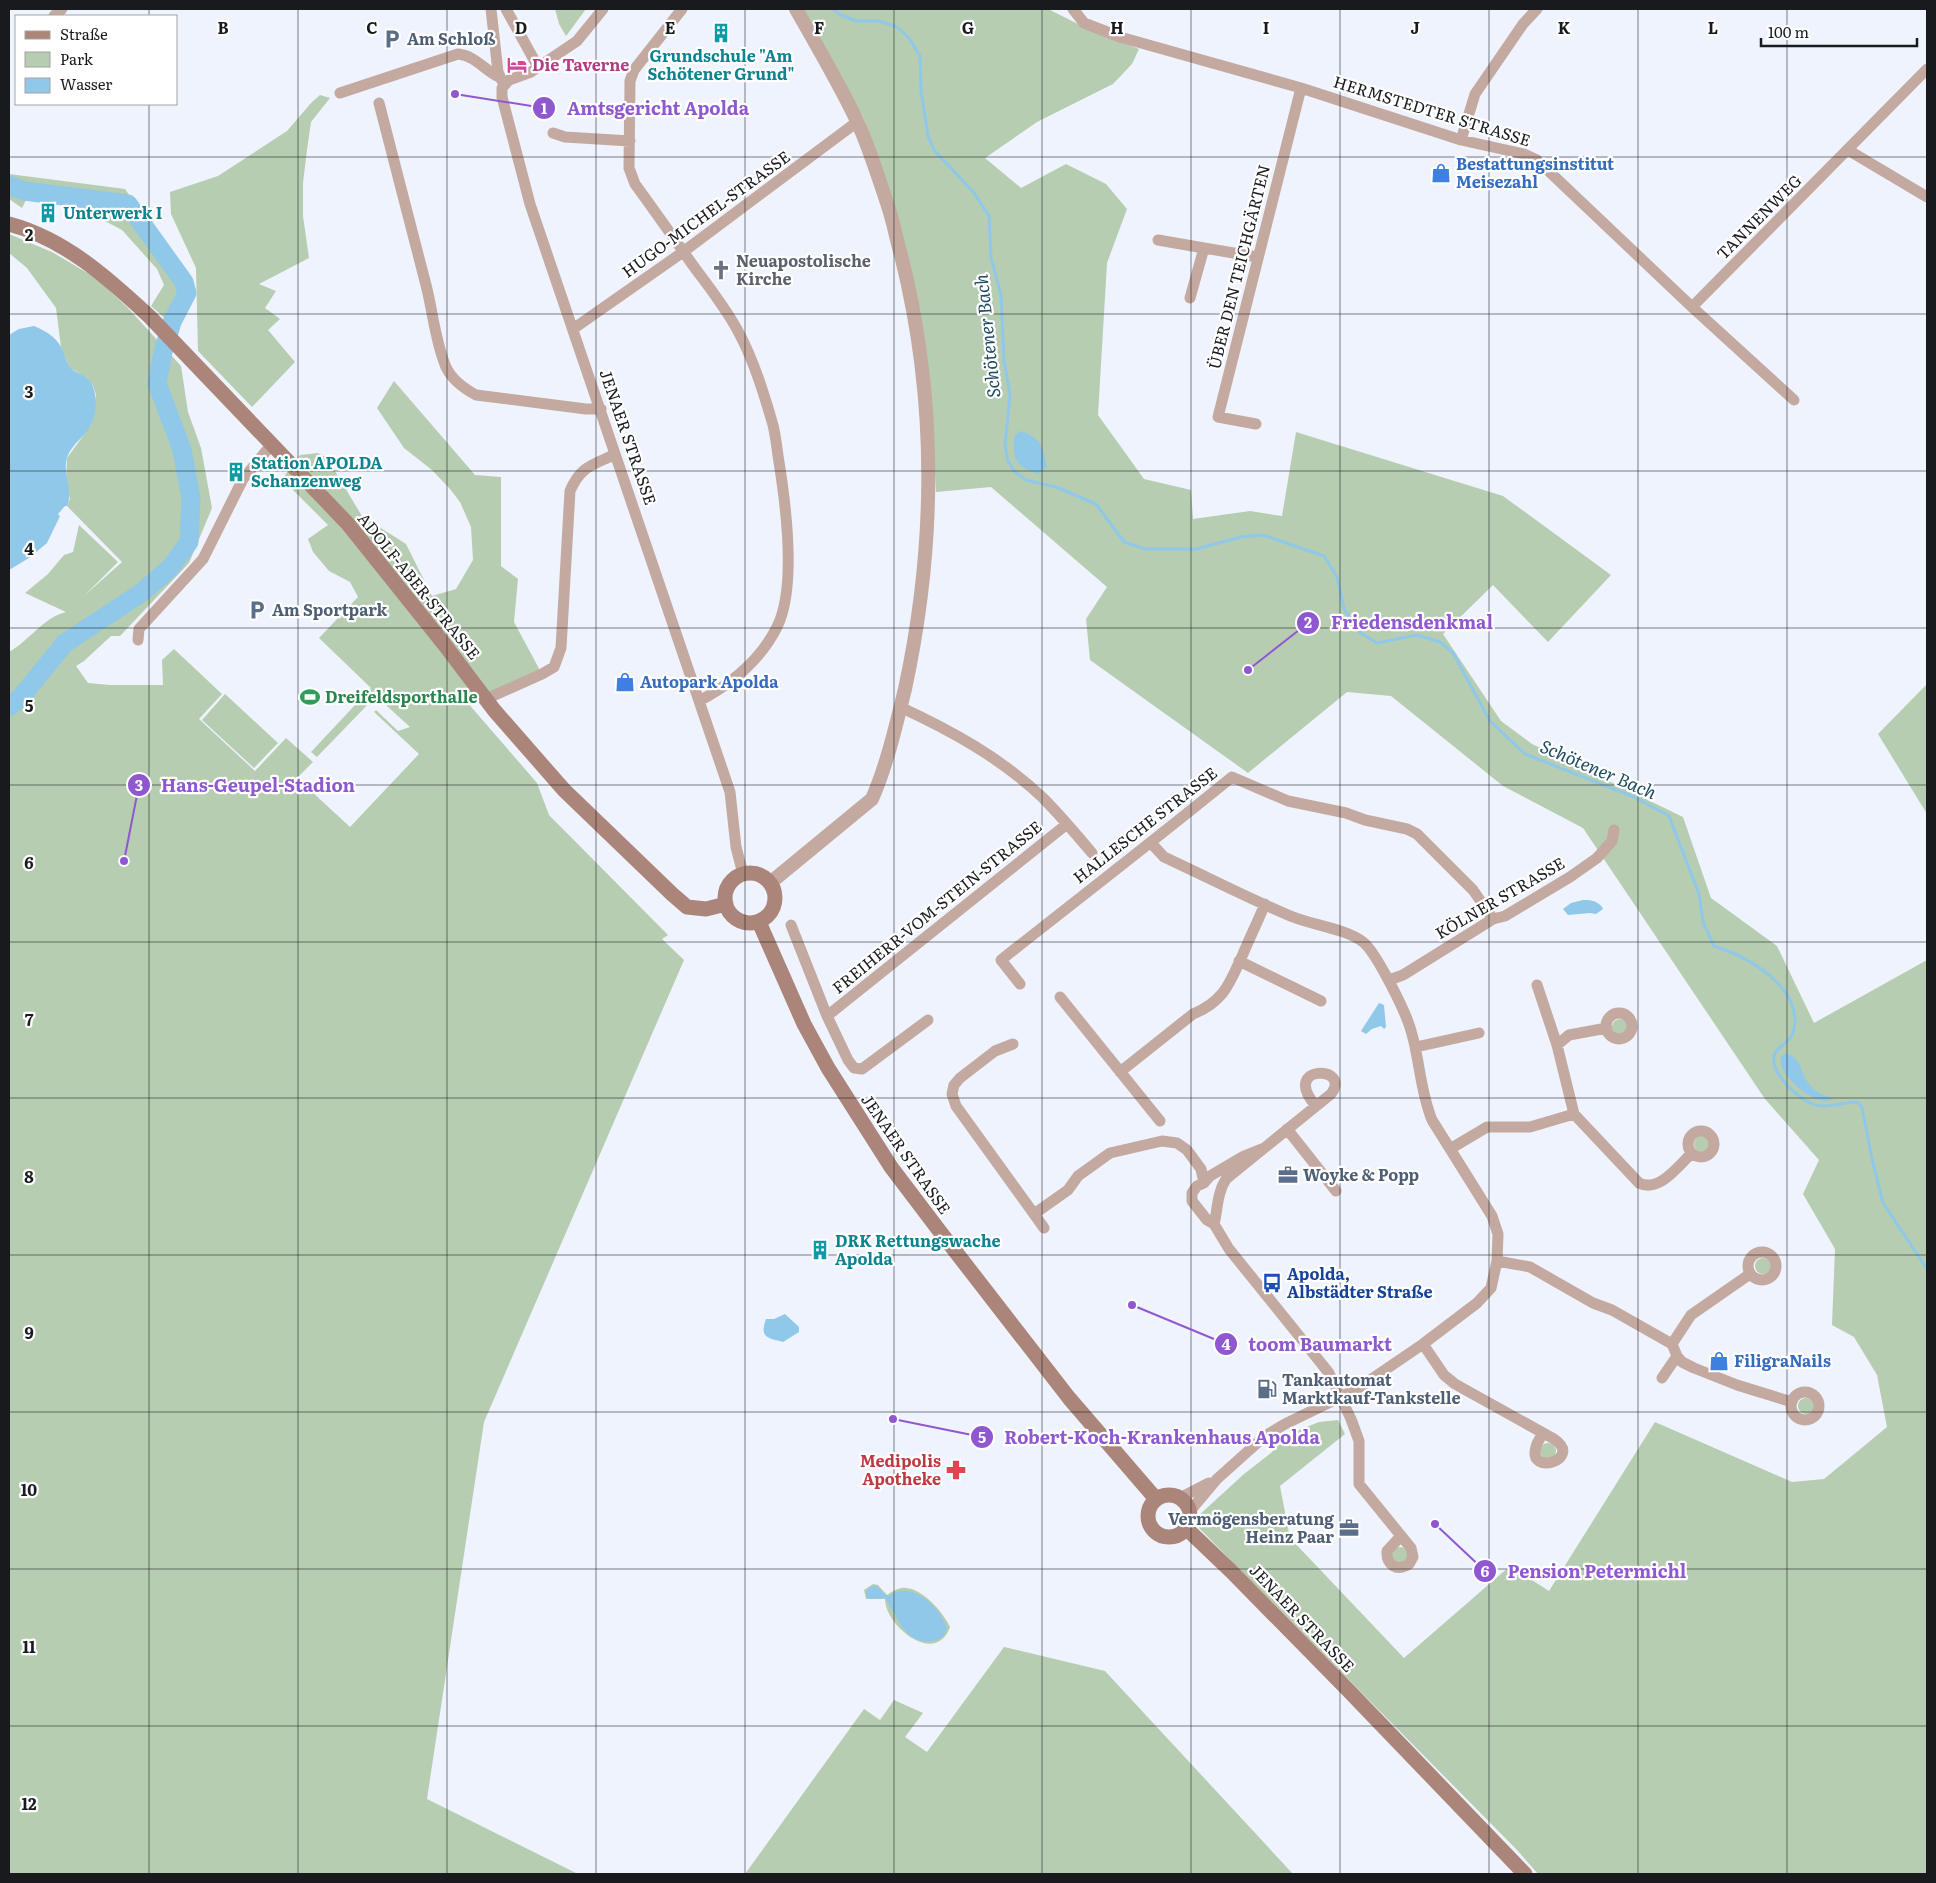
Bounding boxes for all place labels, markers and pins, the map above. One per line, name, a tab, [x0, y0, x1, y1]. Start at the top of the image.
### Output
building icon: Grundschule "Am Schötener Grund"	[710, 22, 732, 44]
place label: Am Schloß	[407, 26, 495, 50]
parking icon: Am Schloß	[381, 28, 403, 50]
place label: Grundschule "Am Schötener Grund"	[648, 43, 794, 85]
place label: Die Taverne	[532, 52, 629, 76]
hotel icon: Die Taverne	[506, 54, 528, 76]
callout: Amtsgericht Apolda	[532, 92, 759, 125]
place label: Bestattungsinstitut Meisezahl	[1456, 151, 1614, 193]
shop icon: Bestattungsinstitut Meisezahl	[1430, 162, 1452, 184]
place label: Unterwerk I	[63, 200, 162, 224]
building icon: Unterwerk I	[37, 202, 59, 224]
place label: Neuapostolische Kirche	[736, 248, 871, 290]
church icon: Neuapostolische Kirche	[710, 259, 732, 281]
place label: Station APOLDA Schanzenweg	[251, 450, 382, 492]
building icon: Station APOLDA Schanzenweg	[225, 461, 247, 483]
place label: Am Sportpark	[272, 597, 388, 621]
parking icon: Am Sportpark	[246, 599, 268, 621]
callout: Friedensdenkmal	[1296, 606, 1503, 639]
place label: Autopark Apolda	[640, 669, 779, 693]
shop icon: Autopark Apolda	[614, 671, 636, 693]
place label: Dreifeldsporthalle	[325, 684, 478, 708]
sports icon: Dreifeldsporthalle	[299, 686, 321, 708]
callout: Hans-Geupel-Stadion	[126, 769, 365, 802]
place label: Woyke & Popp	[1303, 1162, 1419, 1186]
office icon: Woyke & Popp	[1277, 1164, 1299, 1186]
place label: DRK Rettungswache Apolda	[835, 1228, 1001, 1270]
building icon: DRK Rettungswache Apolda	[809, 1239, 831, 1261]
place label: Apolda, Albstädter Straße	[1287, 1261, 1433, 1303]
bus stop icon: Apolda, Albstädter Straße	[1261, 1272, 1283, 1294]
callout: toom Baumarkt	[1213, 1328, 1402, 1361]
place label: FiligraNails	[1734, 1348, 1831, 1372]
shop icon: FiligraNails	[1708, 1350, 1730, 1372]
place label: Tankautomat Marktkauf-Tankstelle	[1282, 1367, 1461, 1409]
fuel station icon: Tankautomat Marktkauf-Tankstelle	[1256, 1378, 1278, 1400]
callout: Robert-Koch-Krankenhaus Apolda	[969, 1421, 1330, 1454]
place label: Medipolis Apotheke	[860, 1448, 941, 1490]
pharmacy icon: Medipolis Apotheke	[945, 1459, 967, 1481]
place label: Vermögensberatung Heinz Paar	[1168, 1506, 1334, 1548]
office icon: Vermögensberatung Heinz Paar	[1338, 1517, 1360, 1539]
callout: Pension Petermichl	[1473, 1555, 1697, 1588]

